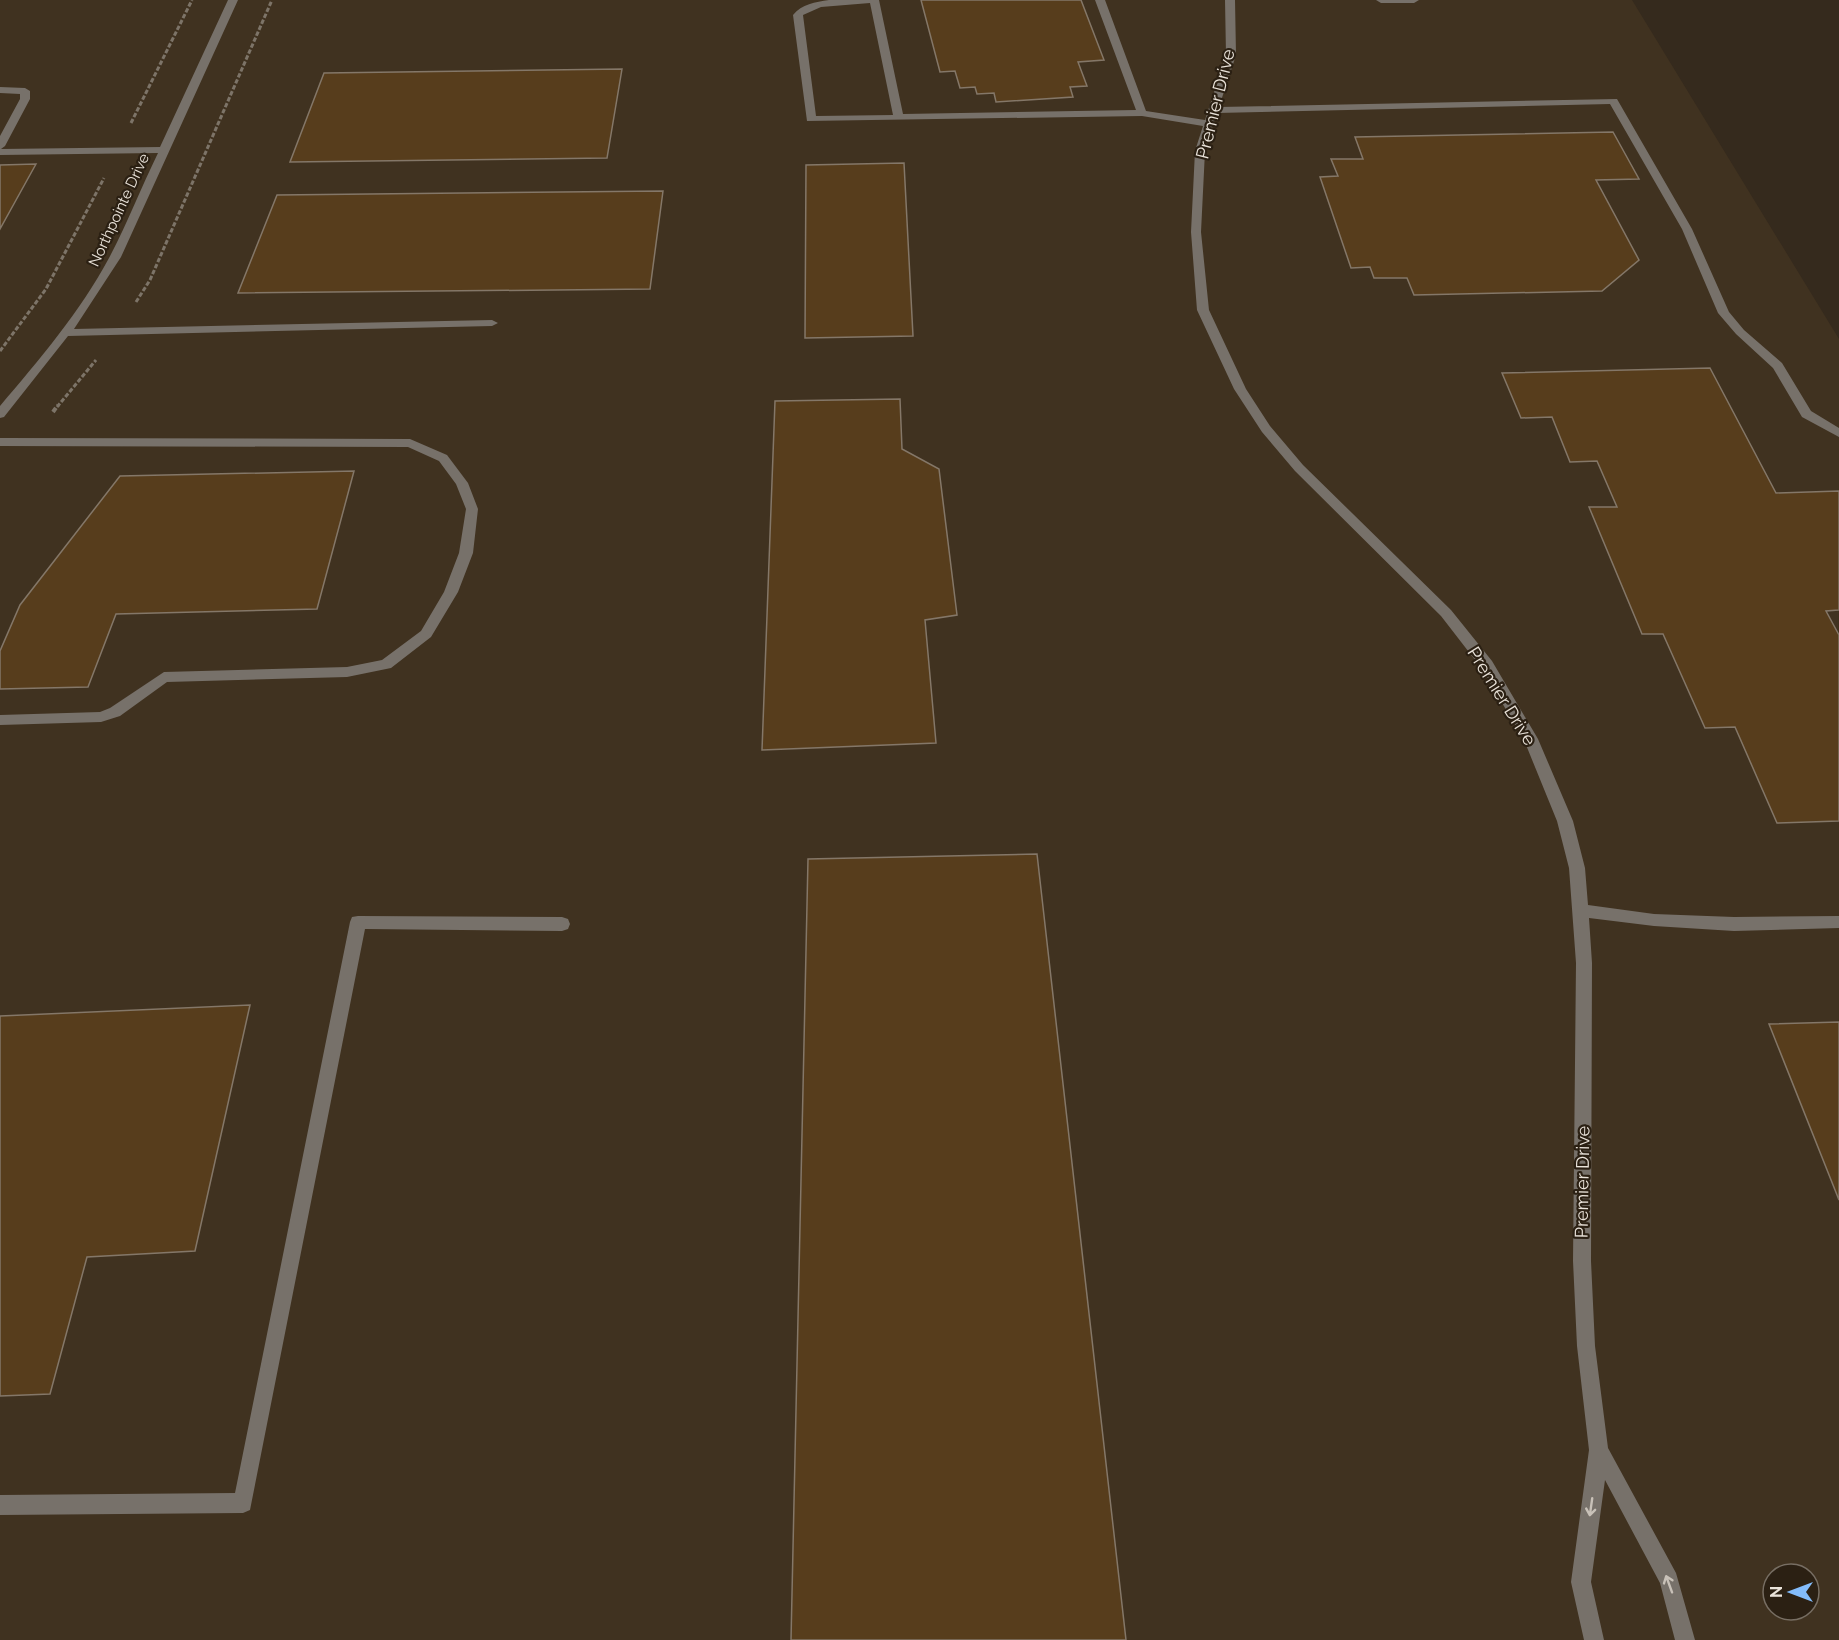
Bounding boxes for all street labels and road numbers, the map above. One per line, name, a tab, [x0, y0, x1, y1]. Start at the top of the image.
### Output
street label: Premier Drive	[1191, 47, 1239, 161]
street label: Northpointe Drive	[85, 150, 153, 269]
street label: Premier Drive	[1463, 643, 1541, 750]
street label: Premier Drive	[1571, 1125, 1593, 1238]

